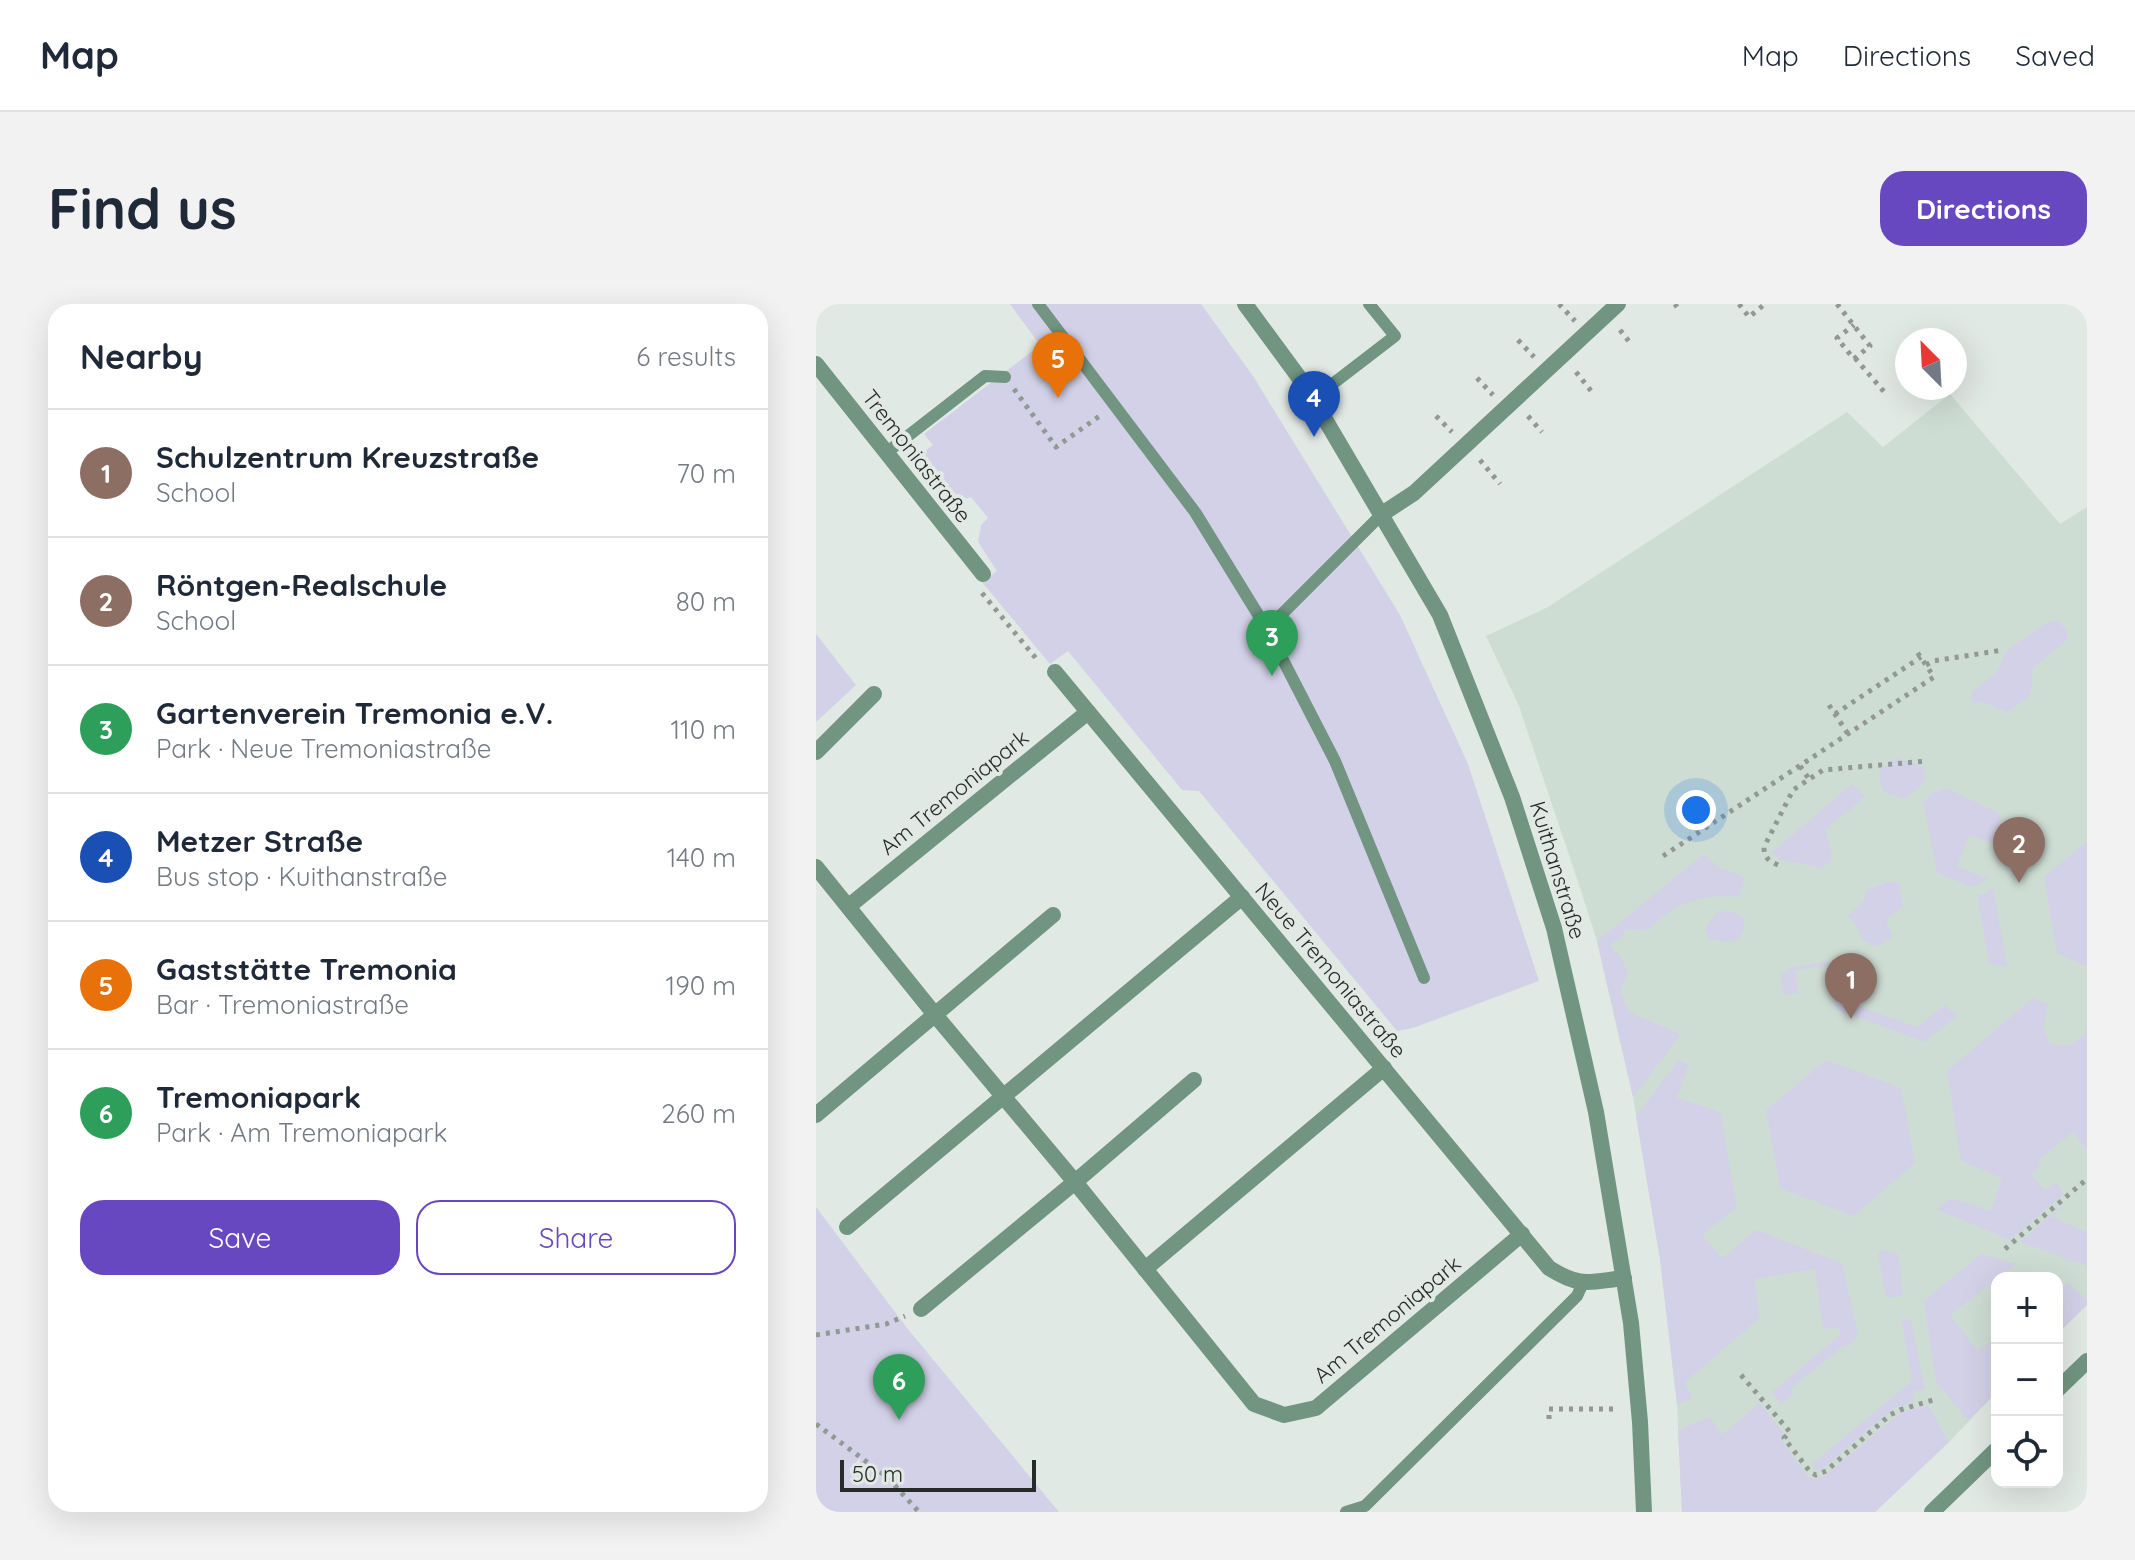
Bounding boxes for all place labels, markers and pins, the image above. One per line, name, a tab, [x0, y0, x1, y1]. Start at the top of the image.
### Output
pin: 5	[1032, 332, 1084, 398]
pin: 4	[1288, 371, 1340, 437]
pin: 3	[1246, 610, 1298, 676]
pin: 2	[1993, 817, 2045, 883]
pin: 1	[1825, 953, 1877, 1019]
pin: 6	[873, 1354, 925, 1420]

